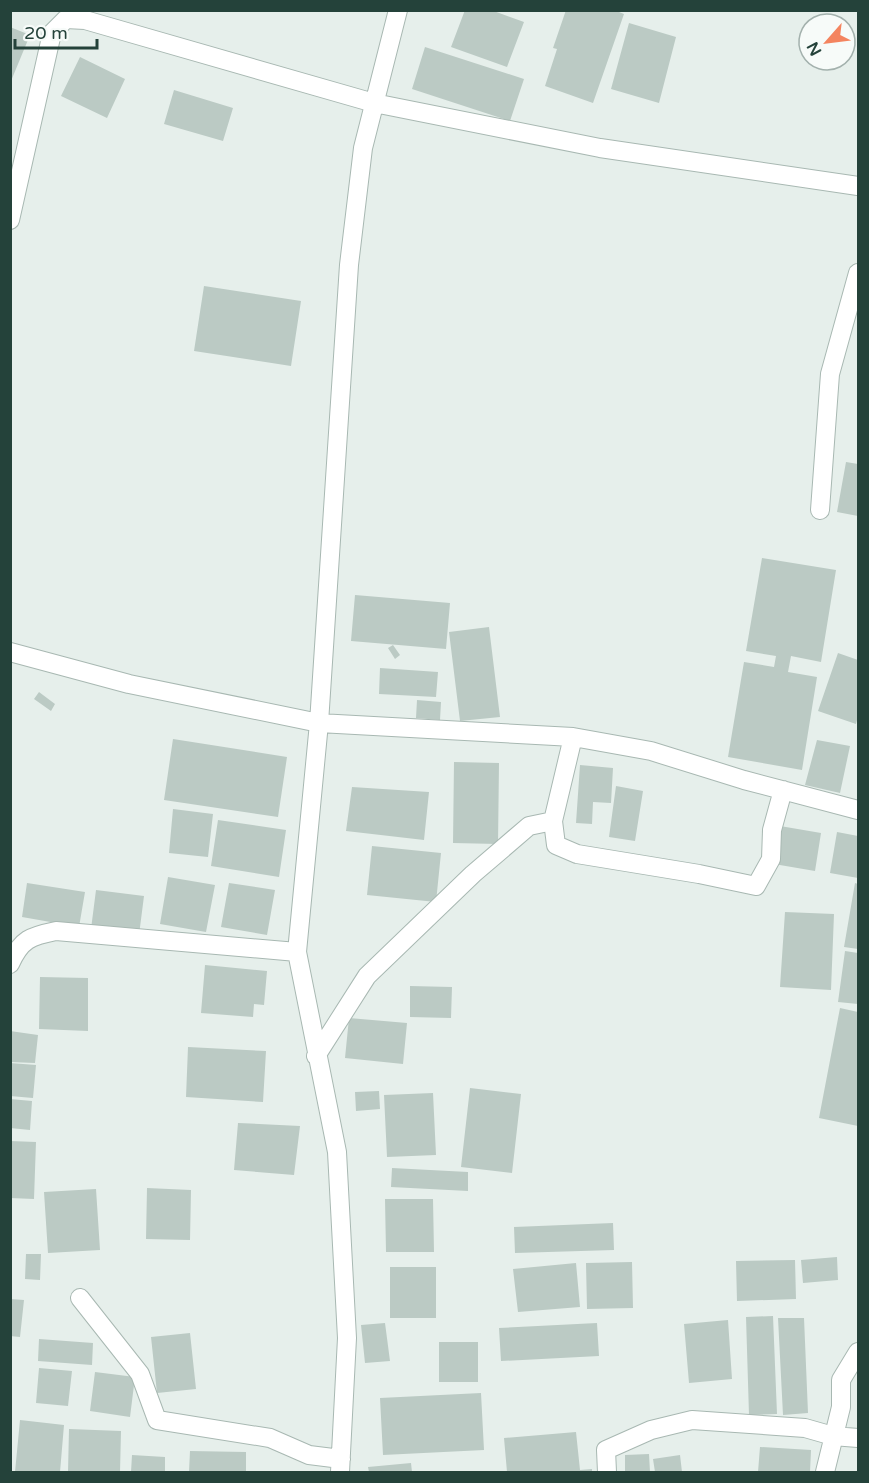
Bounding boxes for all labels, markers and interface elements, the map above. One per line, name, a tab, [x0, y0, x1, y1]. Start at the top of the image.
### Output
scale bar	[15, 12, 98, 50]
north arrow	[797, 12, 857, 72]
text: 20 m	[24, 22, 68, 44]
text: N	[803, 38, 826, 59]

